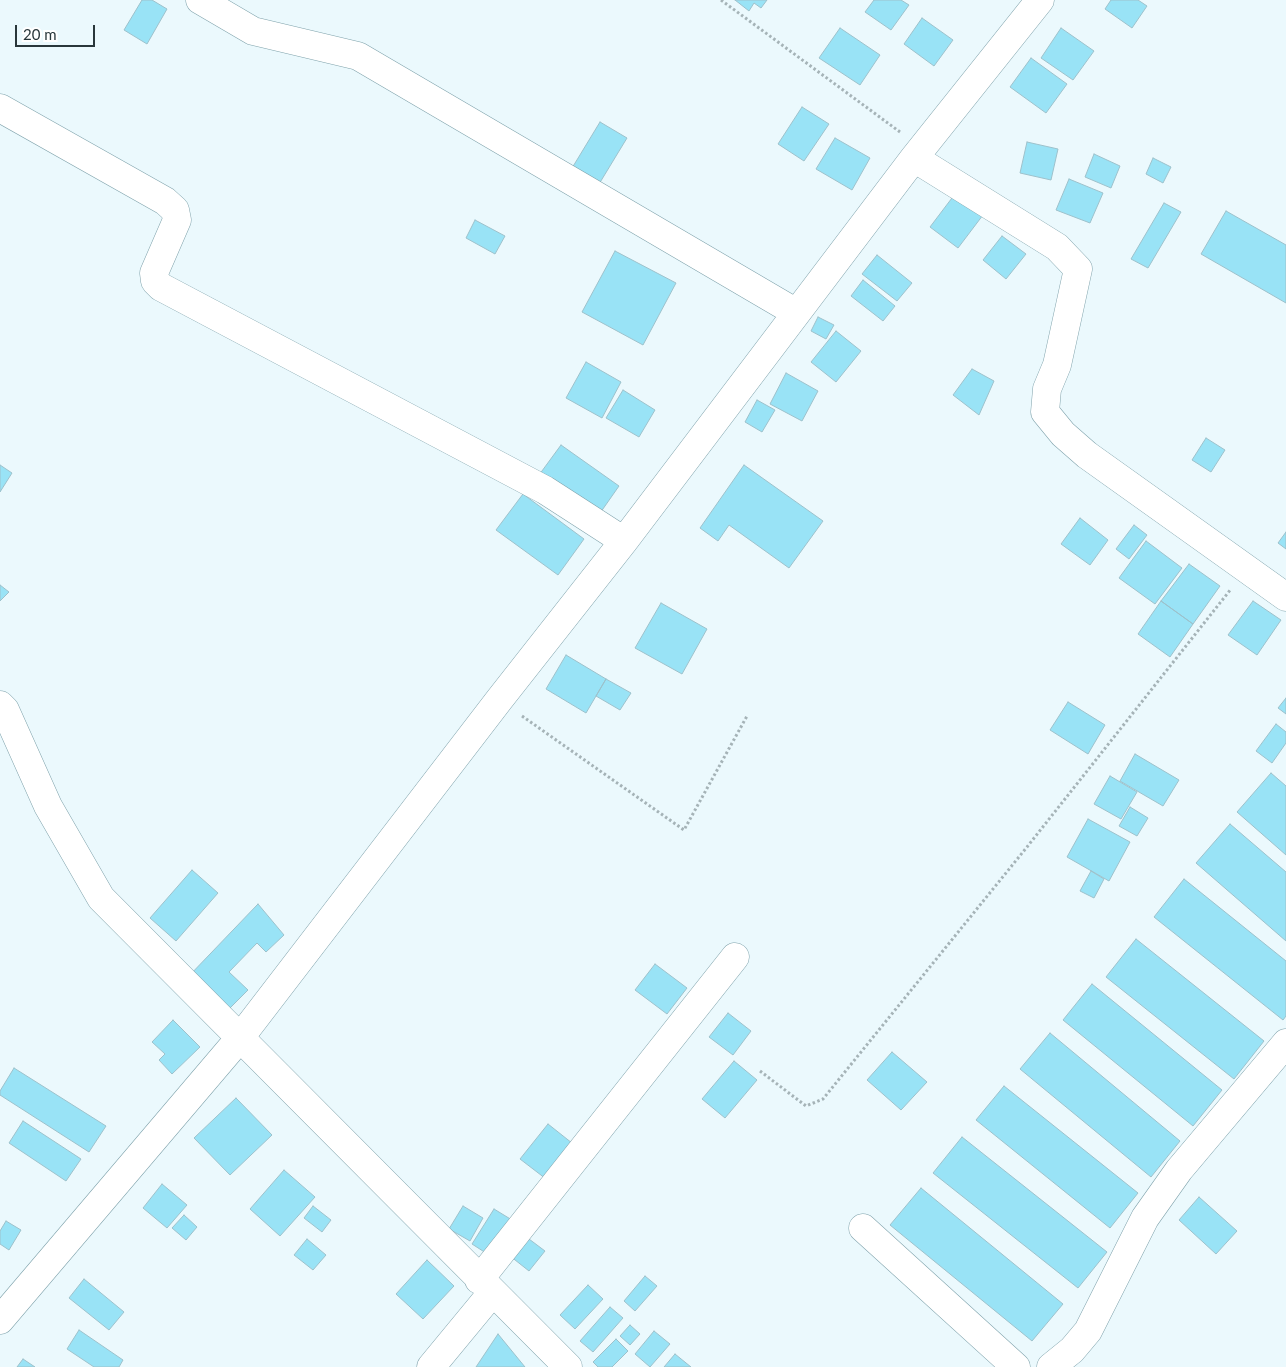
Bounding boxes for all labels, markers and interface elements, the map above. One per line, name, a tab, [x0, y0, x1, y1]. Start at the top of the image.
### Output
scale bar	[18, 15, 98, 47]
text: 20 m	[23, 25, 57, 43]

